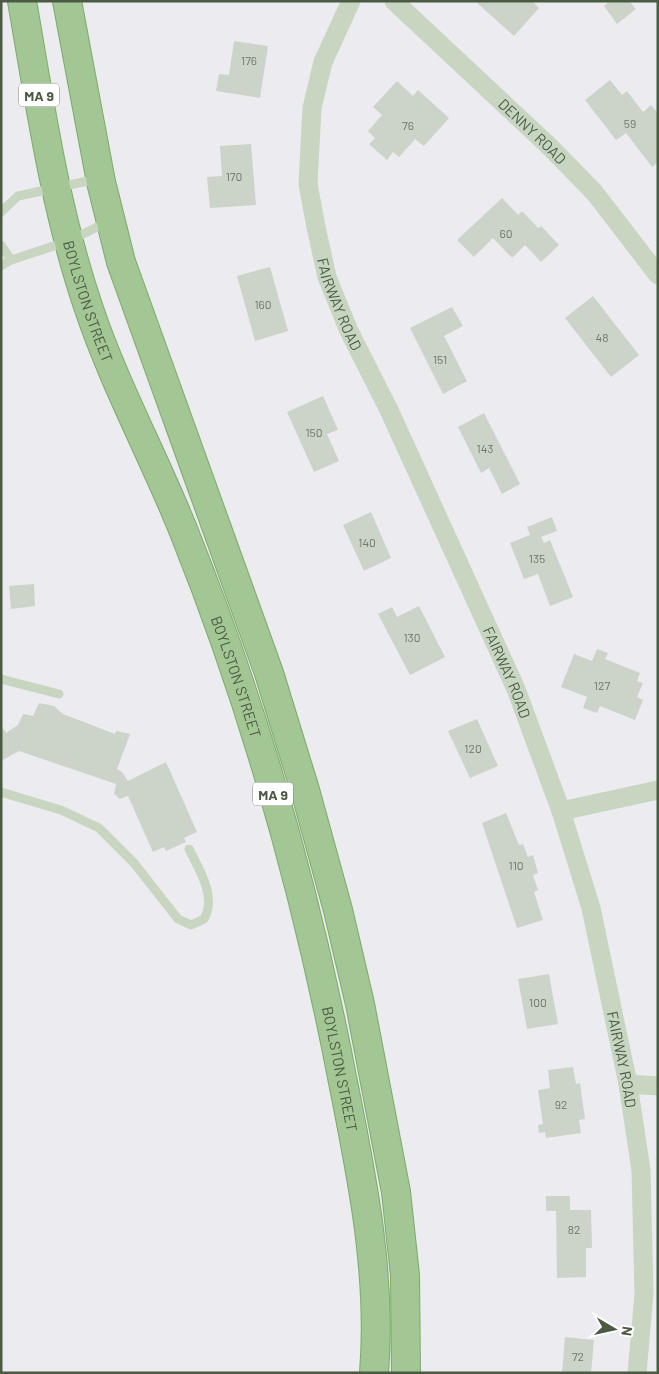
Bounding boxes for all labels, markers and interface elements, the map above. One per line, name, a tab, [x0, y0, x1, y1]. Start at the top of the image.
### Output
house number: 176	[241, 53, 257, 67]
road number: MA 9	[19, 84, 59, 106]
street label: DENNY ROAD	[495, 95, 570, 167]
house number: 59	[624, 116, 636, 130]
house number: 76	[402, 118, 414, 132]
house number: 170	[226, 169, 242, 183]
house number: 60	[500, 226, 512, 240]
street label: BOYLSTON STREET	[60, 239, 117, 365]
street label: FAIRWAY ROAD	[314, 256, 366, 353]
house number: 160	[254, 297, 272, 311]
house number: 48	[596, 330, 608, 344]
house number: 151	[433, 352, 447, 366]
house number: 150	[305, 425, 323, 439]
house number: 143	[477, 441, 494, 455]
house number: 140	[358, 535, 376, 549]
house number: 135	[529, 551, 545, 565]
street label: BOYLSTON STREET	[208, 613, 265, 740]
street label: FAIRWAY ROAD	[480, 623, 535, 720]
house number: 130	[403, 630, 421, 644]
house number: 127	[594, 678, 610, 692]
house number: 120	[464, 741, 482, 755]
road number: MA 9	[253, 782, 293, 806]
house number: 110	[508, 858, 524, 872]
house number: 100	[529, 995, 547, 1009]
street label: BOYLSTON STREET	[319, 1005, 362, 1133]
street label: FAIRWAY ROAD	[604, 1009, 640, 1109]
house number: 92	[555, 1097, 567, 1111]
house number: 82	[568, 1222, 580, 1236]
north arrow	[589, 1304, 639, 1354]
text: N	[618, 1325, 636, 1337]
house number: 72	[572, 1349, 584, 1363]

